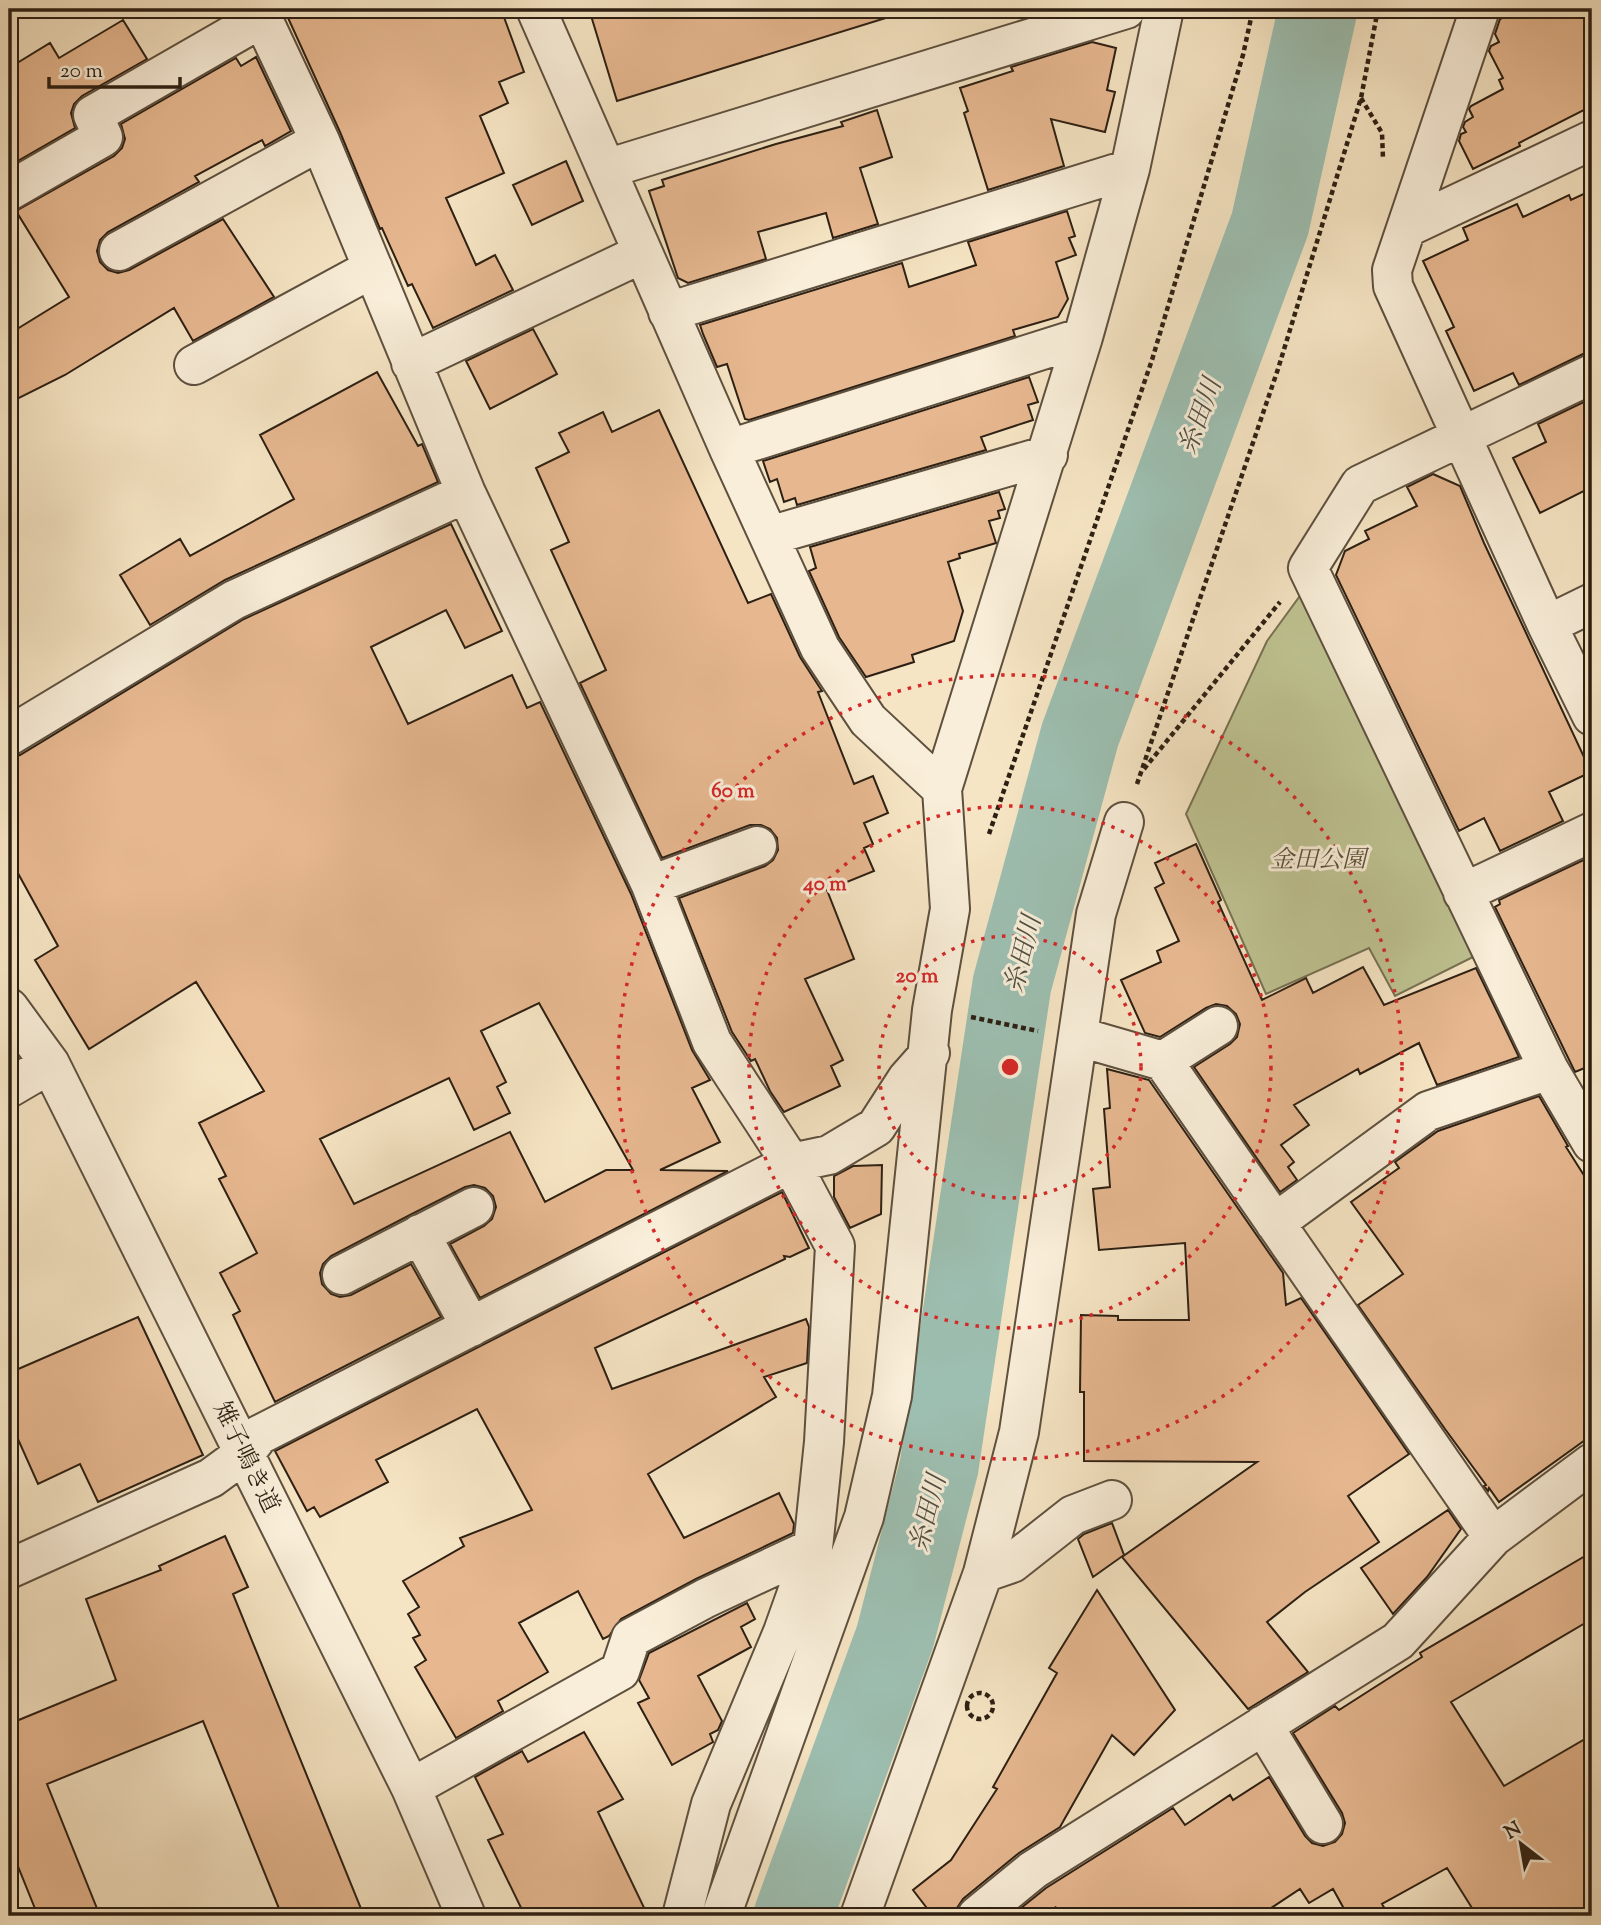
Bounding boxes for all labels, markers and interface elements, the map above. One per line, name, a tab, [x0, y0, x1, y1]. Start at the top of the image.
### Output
scale bar	[49, 46, 180, 90]
text: 20 m	[60, 57, 103, 87]
water label: 糸田川	[1171, 371, 1233, 460]
text: 60 m	[711, 777, 755, 807]
park label: 金田公園	[1270, 844, 1370, 878]
text: 40 m	[802, 870, 847, 900]
water label: 糸田川	[997, 909, 1053, 997]
text: 20 m	[896, 962, 939, 992]
centre of rings	[998, 1055, 1022, 1079]
street label: 雉子鳴き道	[204, 1396, 287, 1519]
water label: 糸田川	[902, 1468, 958, 1556]
north arrow	[1486, 1810, 1556, 1880]
text: N	[1500, 1816, 1527, 1847]

